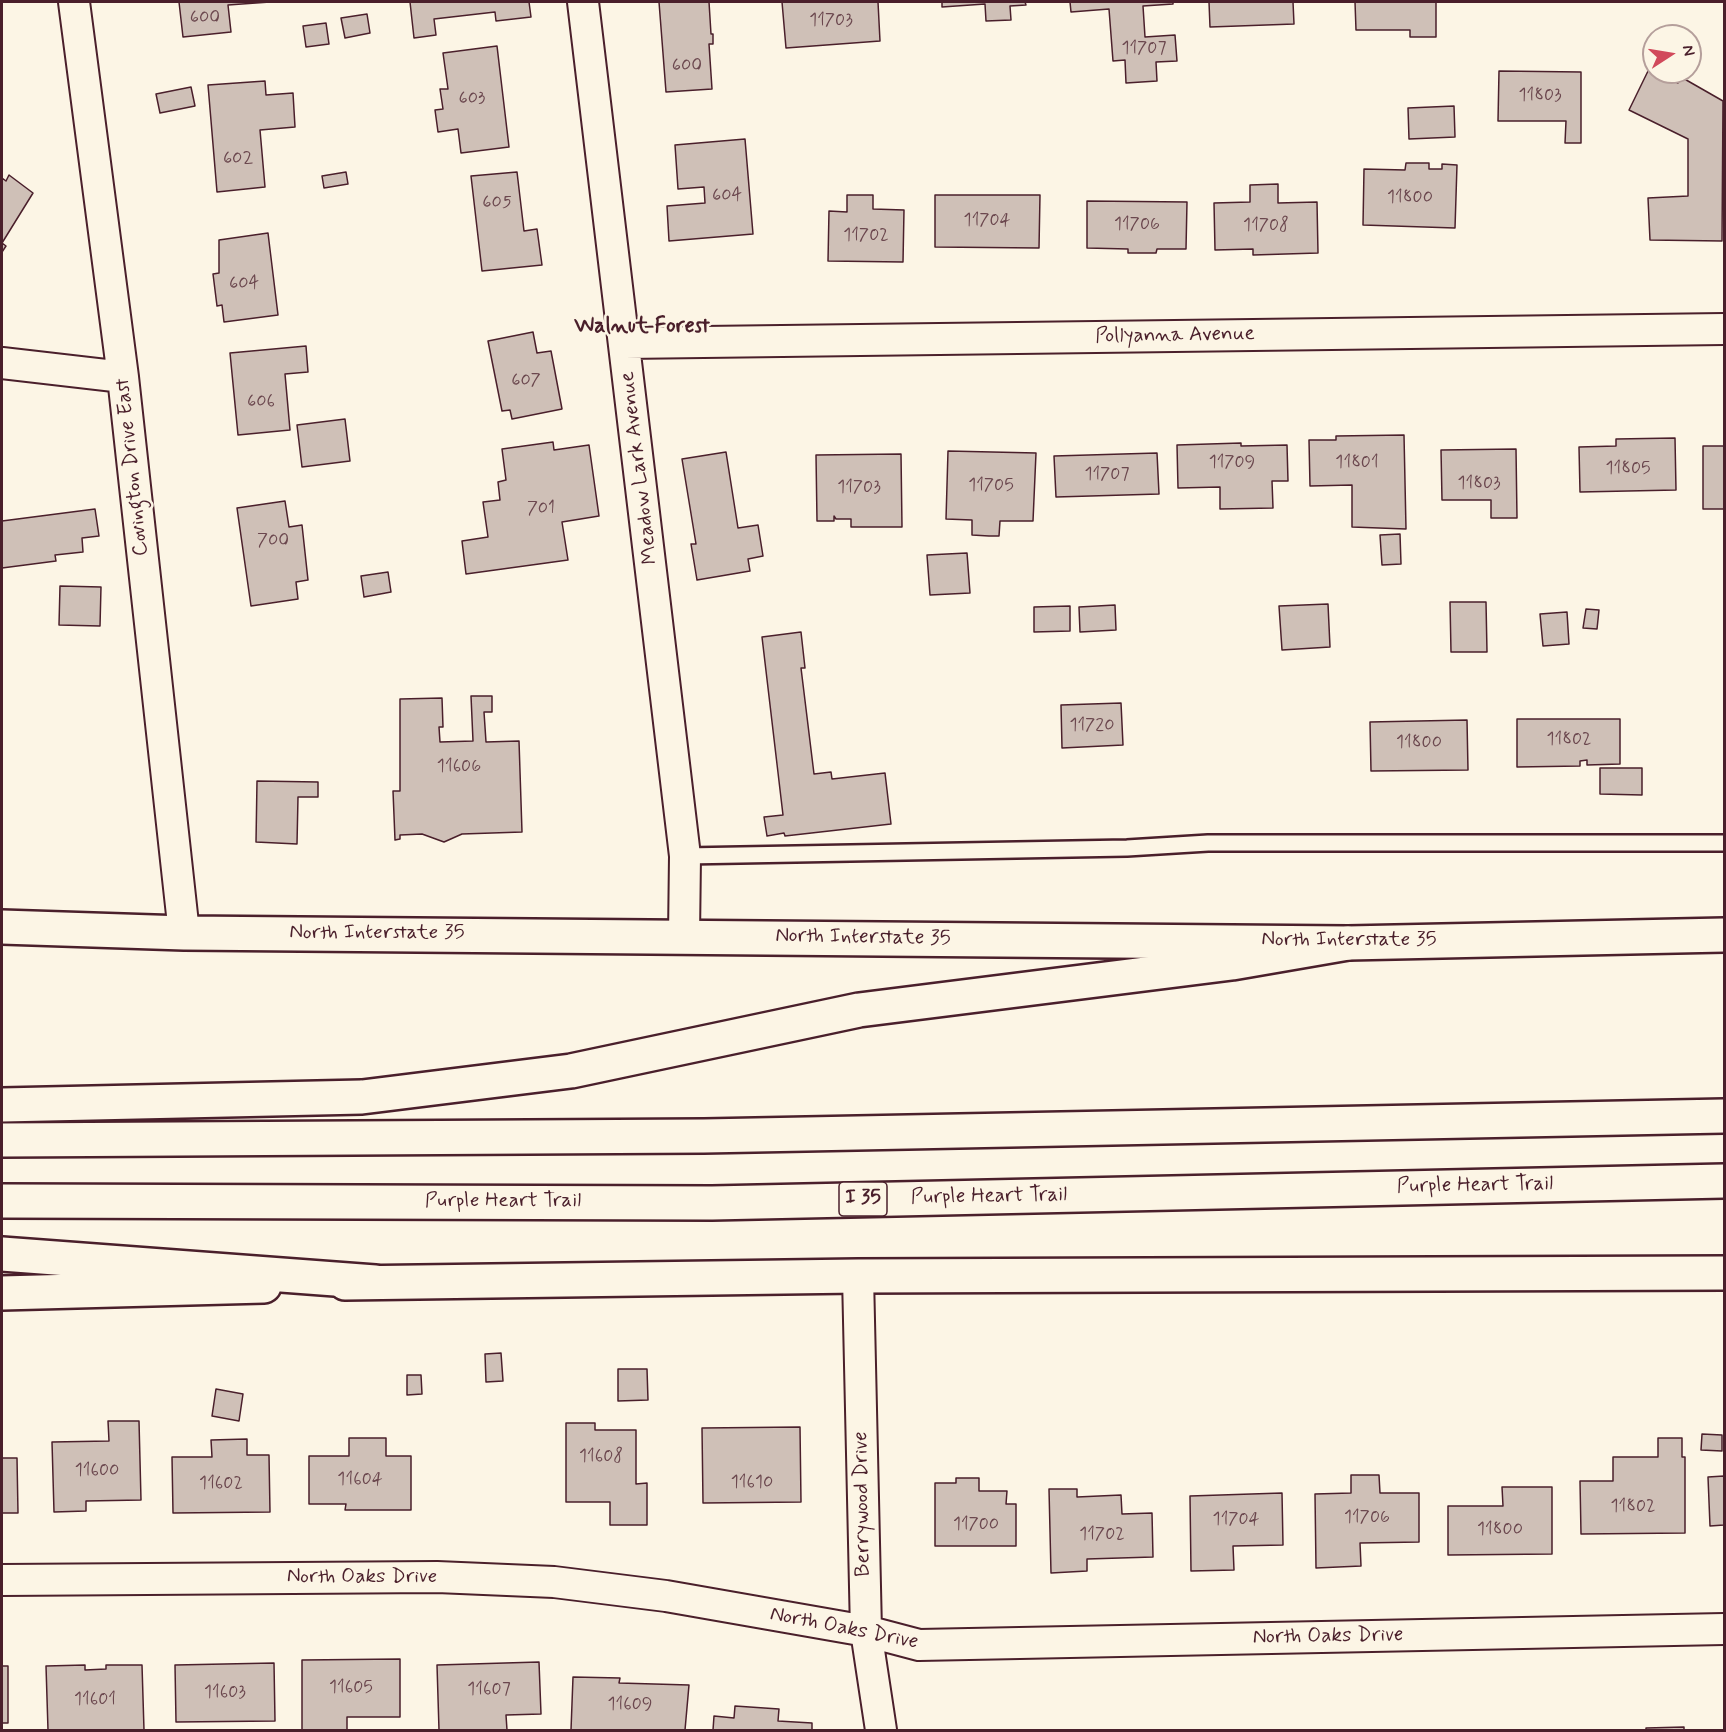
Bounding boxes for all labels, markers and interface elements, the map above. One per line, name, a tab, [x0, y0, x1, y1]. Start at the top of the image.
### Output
house number: 600	[190, 7, 220, 29]
house number: 11703	[809, 10, 853, 32]
north arrow	[1642, 24, 1702, 84]
house number: 11707	[1122, 38, 1166, 60]
text: N	[1677, 43, 1700, 58]
house number: 600	[672, 55, 702, 77]
house number: 11803	[1518, 85, 1562, 107]
house number: 603	[459, 88, 485, 110]
house number: 602	[223, 148, 253, 170]
house number: 604	[712, 185, 742, 207]
house number: 11800	[1387, 187, 1433, 209]
house number: 605	[482, 192, 512, 214]
house number: 11704	[964, 210, 1010, 232]
house number: 11706	[1114, 214, 1160, 236]
house number: 11708	[1243, 215, 1289, 237]
house number: 11702	[843, 225, 889, 247]
house number: 604	[229, 273, 259, 295]
district label: Walnut Forest	[574, 314, 710, 340]
street label: Pollyanna Avenue	[1095, 322, 1255, 350]
house number: 607	[511, 370, 541, 392]
street label: Meadow Lark Avenue	[616, 370, 664, 566]
street label: Covington Drive East	[111, 377, 155, 557]
house number: 606	[247, 391, 275, 413]
house number: 11709	[1209, 452, 1255, 474]
house number: 11801	[1335, 452, 1379, 474]
house number: 11805	[1605, 458, 1651, 480]
house number: 11707	[1085, 464, 1129, 486]
house number: 11803	[1457, 473, 1501, 495]
house number: 11705	[968, 475, 1014, 497]
house number: 11703	[837, 477, 881, 499]
house number: 701	[527, 498, 555, 520]
house number: 700	[257, 530, 289, 552]
house number: 11720	[1070, 715, 1114, 737]
house number: 11802	[1546, 729, 1592, 751]
house number: 11800	[1396, 732, 1442, 754]
house number: 11606	[437, 756, 481, 778]
street label: North Interstate 35	[289, 921, 465, 947]
street label: North Interstate 35	[775, 924, 951, 952]
street label: North Interstate 35	[1261, 928, 1437, 954]
street label: Purple Heart Trail	[1397, 1172, 1553, 1200]
road number: I 35	[839, 1182, 887, 1216]
street label: Purple Heart Trail	[911, 1183, 1067, 1211]
street label: Purple Heart Trail	[425, 1189, 581, 1215]
street label: Berrywood Drive	[849, 1431, 877, 1577]
house number: 11608	[579, 1446, 623, 1468]
house number: 11600	[75, 1460, 119, 1482]
house number: 11604	[337, 1469, 383, 1491]
house number: 11610	[731, 1472, 773, 1494]
house number: 11602	[199, 1473, 243, 1495]
house number: 11802	[1610, 1496, 1656, 1518]
house number: 11706	[1344, 1507, 1390, 1529]
house number: 11704	[1213, 1509, 1259, 1531]
house number: 11700	[953, 1514, 999, 1536]
house number: 11800	[1477, 1519, 1523, 1541]
house number: 11702	[1079, 1524, 1125, 1546]
street label: North Oaks Drive	[287, 1565, 437, 1591]
street label: North Oaks Drive	[768, 1602, 920, 1656]
street label: North Oaks Drive	[1252, 1623, 1404, 1651]
house number: 11605	[329, 1677, 373, 1699]
house number: 11607	[467, 1679, 511, 1701]
house number: 11603	[204, 1682, 246, 1704]
house number: 11601	[74, 1689, 116, 1711]
house number: 11609	[607, 1694, 653, 1716]

